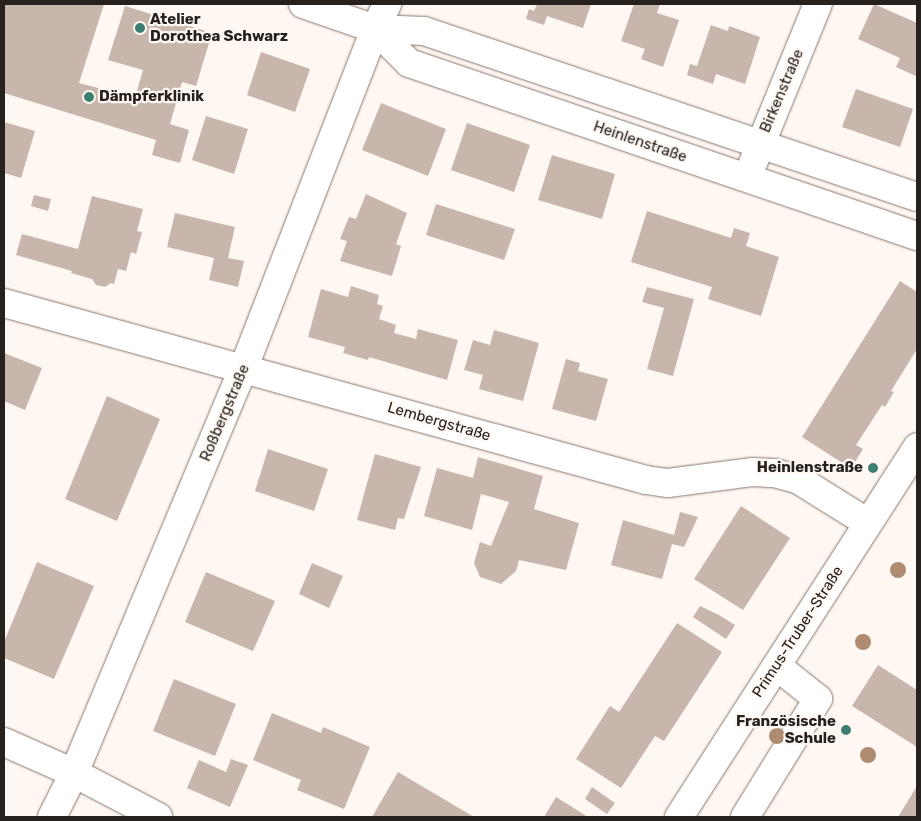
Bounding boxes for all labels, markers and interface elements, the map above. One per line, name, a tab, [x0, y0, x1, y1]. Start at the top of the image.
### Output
place label: Atelier Dorothea Schwarz	[150, 10, 288, 45]
marker: Atelier Dorothea Schwarz	[134, 22, 146, 34]
street label: Birkenstraße	[756, 47, 808, 135]
place label: Dämpferklinik	[99, 88, 204, 106]
marker: Dämpferklinik	[83, 91, 95, 103]
street label: Heinlenstraße	[591, 118, 689, 166]
street label: Roßbergstraße	[196, 362, 254, 464]
street label: Lembergstraße	[385, 399, 493, 445]
place label: Heinlenstraße	[757, 459, 863, 477]
marker: Heinlenstraße	[867, 462, 879, 474]
street label: Primus-Truber-Straße	[749, 563, 847, 701]
place label: Französische Schule	[736, 712, 836, 747]
marker: Französische Schule	[840, 724, 852, 736]

